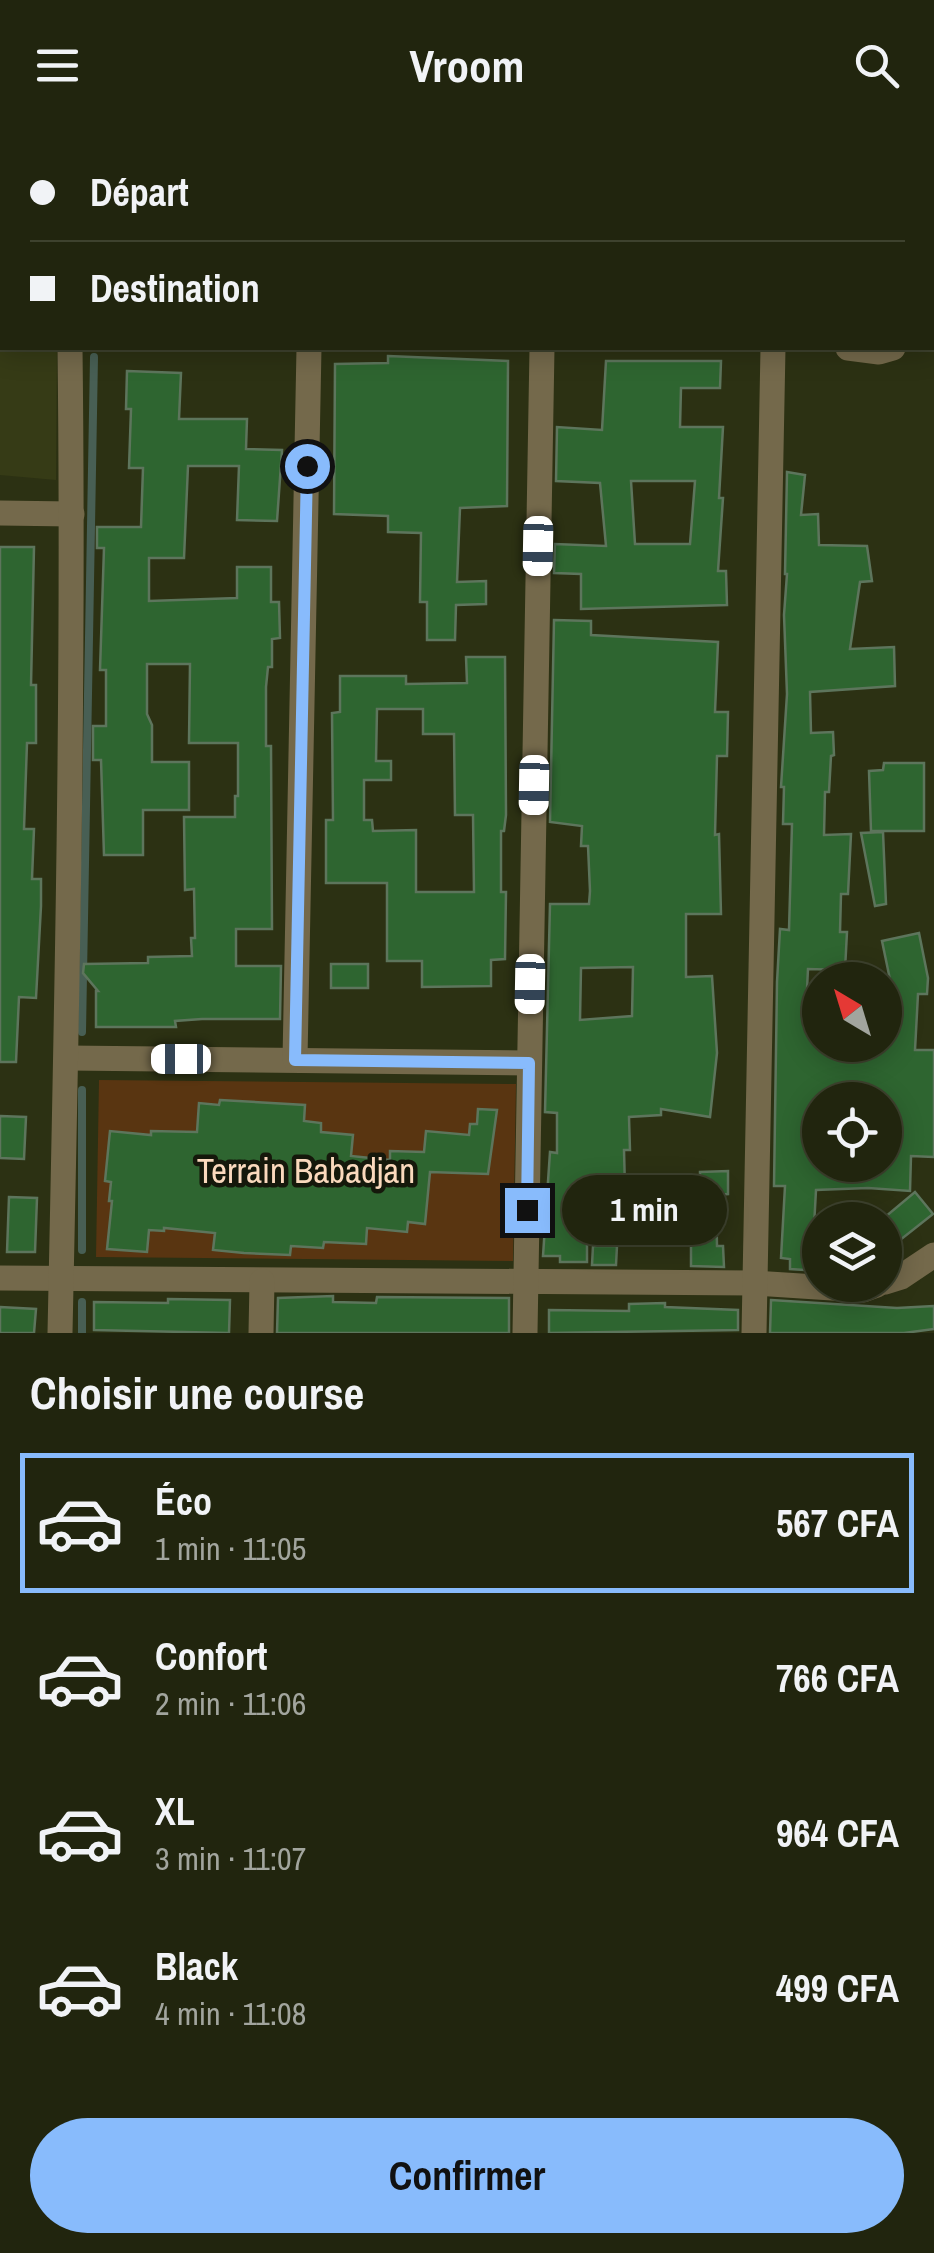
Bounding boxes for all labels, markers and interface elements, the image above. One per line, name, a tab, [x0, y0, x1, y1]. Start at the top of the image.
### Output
text: Vroom	[410, 35, 524, 96]
icon: menu	[30, 38, 85, 93]
icon: search	[849, 38, 904, 93]
text: Départ	[90, 167, 189, 218]
text: Destination	[90, 263, 260, 314]
route start	[285, 444, 330, 489]
car	[522, 516, 554, 576]
car	[518, 755, 550, 815]
car	[514, 954, 546, 1014]
north arrow	[802, 962, 902, 1062]
map controls	[802, 962, 902, 1302]
car	[151, 1044, 211, 1074]
button: locate	[802, 1082, 902, 1182]
park label: Terrain Babadjan	[197, 1147, 415, 1194]
callout: 1 min	[562, 1175, 727, 1245]
route end	[505, 1188, 550, 1233]
text: 1 min	[610, 1188, 679, 1231]
button: layers	[802, 1202, 902, 1302]
text: Choisir une course	[30, 1362, 364, 1423]
text: Éco	[155, 1476, 212, 1527]
icon: car	[35, 1478, 125, 1568]
text: 567 CFA	[776, 1498, 899, 1549]
text: 1 min · 11:05	[155, 1527, 306, 1570]
text: Confort	[155, 1631, 267, 1682]
icon: car	[35, 1633, 125, 1723]
text: 766 CFA	[776, 1653, 899, 1704]
text: 2 min · 11:06	[155, 1682, 306, 1725]
text: XL	[155, 1786, 195, 1837]
icon: car	[35, 1788, 125, 1878]
text: 964 CFA	[776, 1808, 899, 1859]
text: 3 min · 11:07	[155, 1837, 306, 1880]
text: Black	[155, 1941, 238, 1992]
icon: car	[35, 1943, 125, 2033]
text: 499 CFA	[776, 1963, 899, 2014]
text: 4 min · 11:08	[155, 1992, 306, 2035]
button: Confirmer	[30, 2118, 904, 2233]

